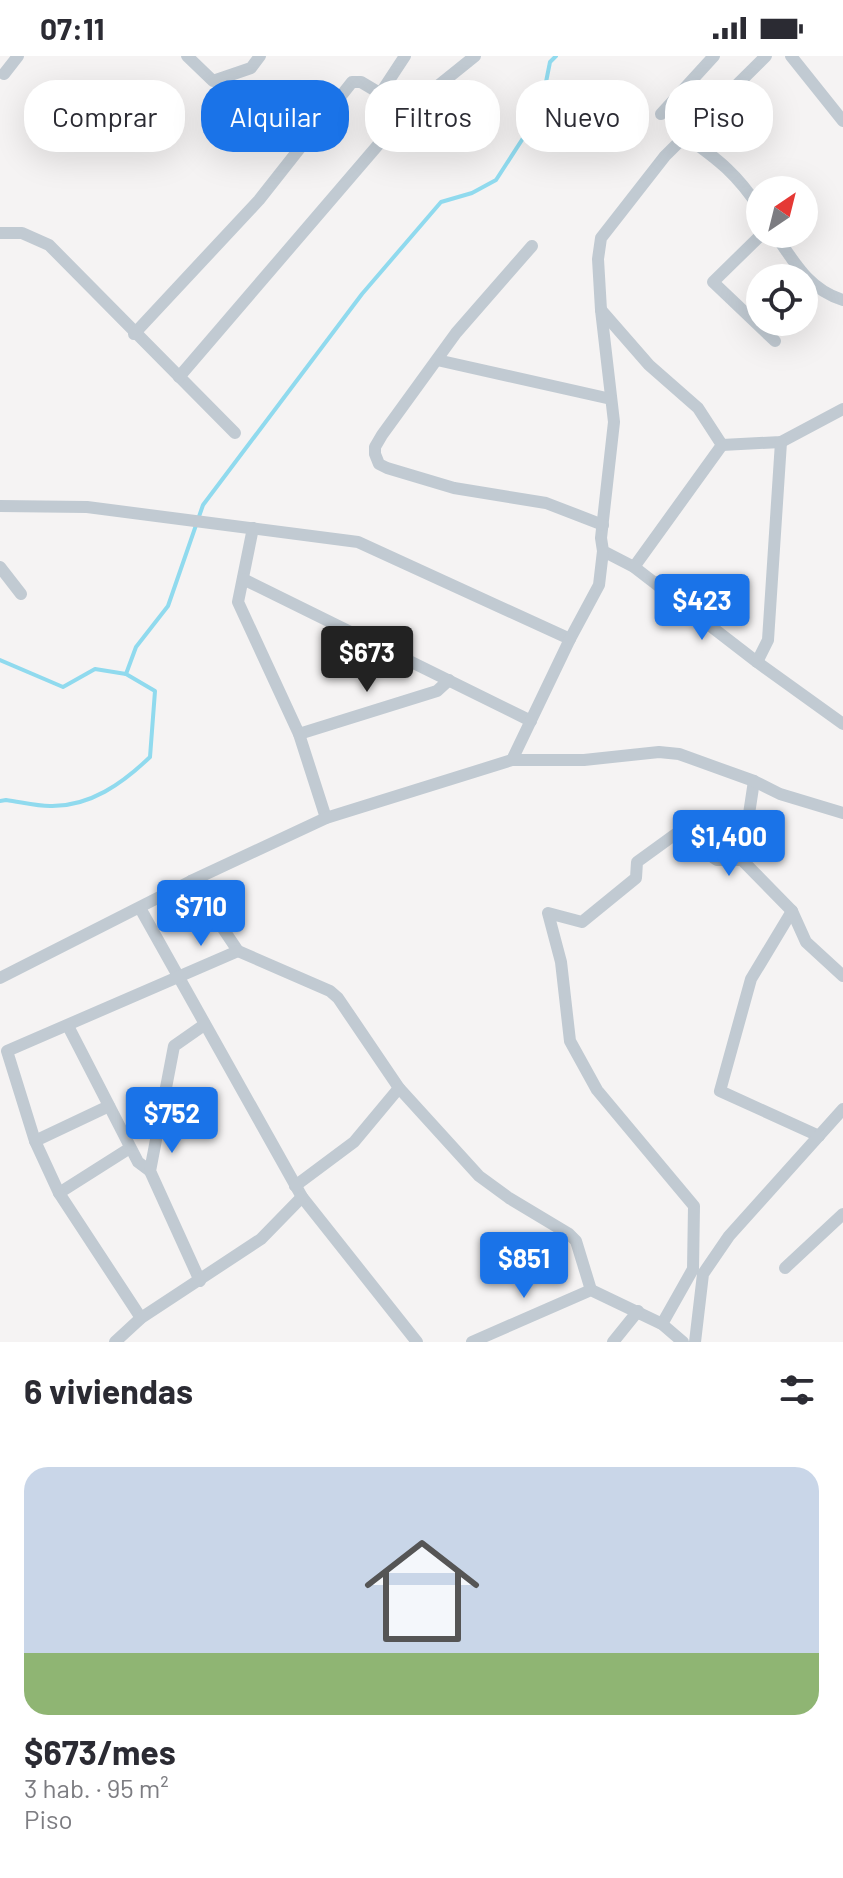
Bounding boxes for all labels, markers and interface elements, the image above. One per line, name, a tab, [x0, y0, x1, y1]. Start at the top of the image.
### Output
text: 07:11	[40, 10, 104, 46]
chip: Comprar	[24, 80, 185, 152]
chip: Alquilar	[201, 80, 349, 152]
chip: Filtros	[365, 80, 500, 152]
chip: Nuevo	[516, 80, 649, 152]
chip: Piso	[665, 80, 773, 152]
north arrow	[746, 176, 818, 248]
map controls	[746, 176, 818, 336]
button: locate	[746, 264, 818, 336]
pin: $423	[655, 574, 749, 642]
text: $423	[673, 584, 731, 615]
pin: $673	[320, 626, 414, 694]
text: $673	[339, 636, 395, 667]
pin: $1,400	[664, 810, 794, 878]
text: $1,400	[691, 820, 767, 851]
pin: $710	[154, 880, 248, 948]
text: $710	[175, 890, 227, 921]
pin: $752	[125, 1087, 219, 1155]
text: $752	[144, 1097, 200, 1128]
pin: $851	[477, 1232, 571, 1300]
text: $851	[498, 1242, 550, 1273]
icon: filters	[775, 1368, 819, 1412]
text: 6 viviendas	[24, 1370, 193, 1411]
icon: home	[350, 1519, 494, 1663]
text: $673/mes	[24, 1731, 176, 1772]
text: 3 hab. · 95 m²	[24, 1772, 169, 1803]
text: Piso	[24, 1803, 73, 1834]

